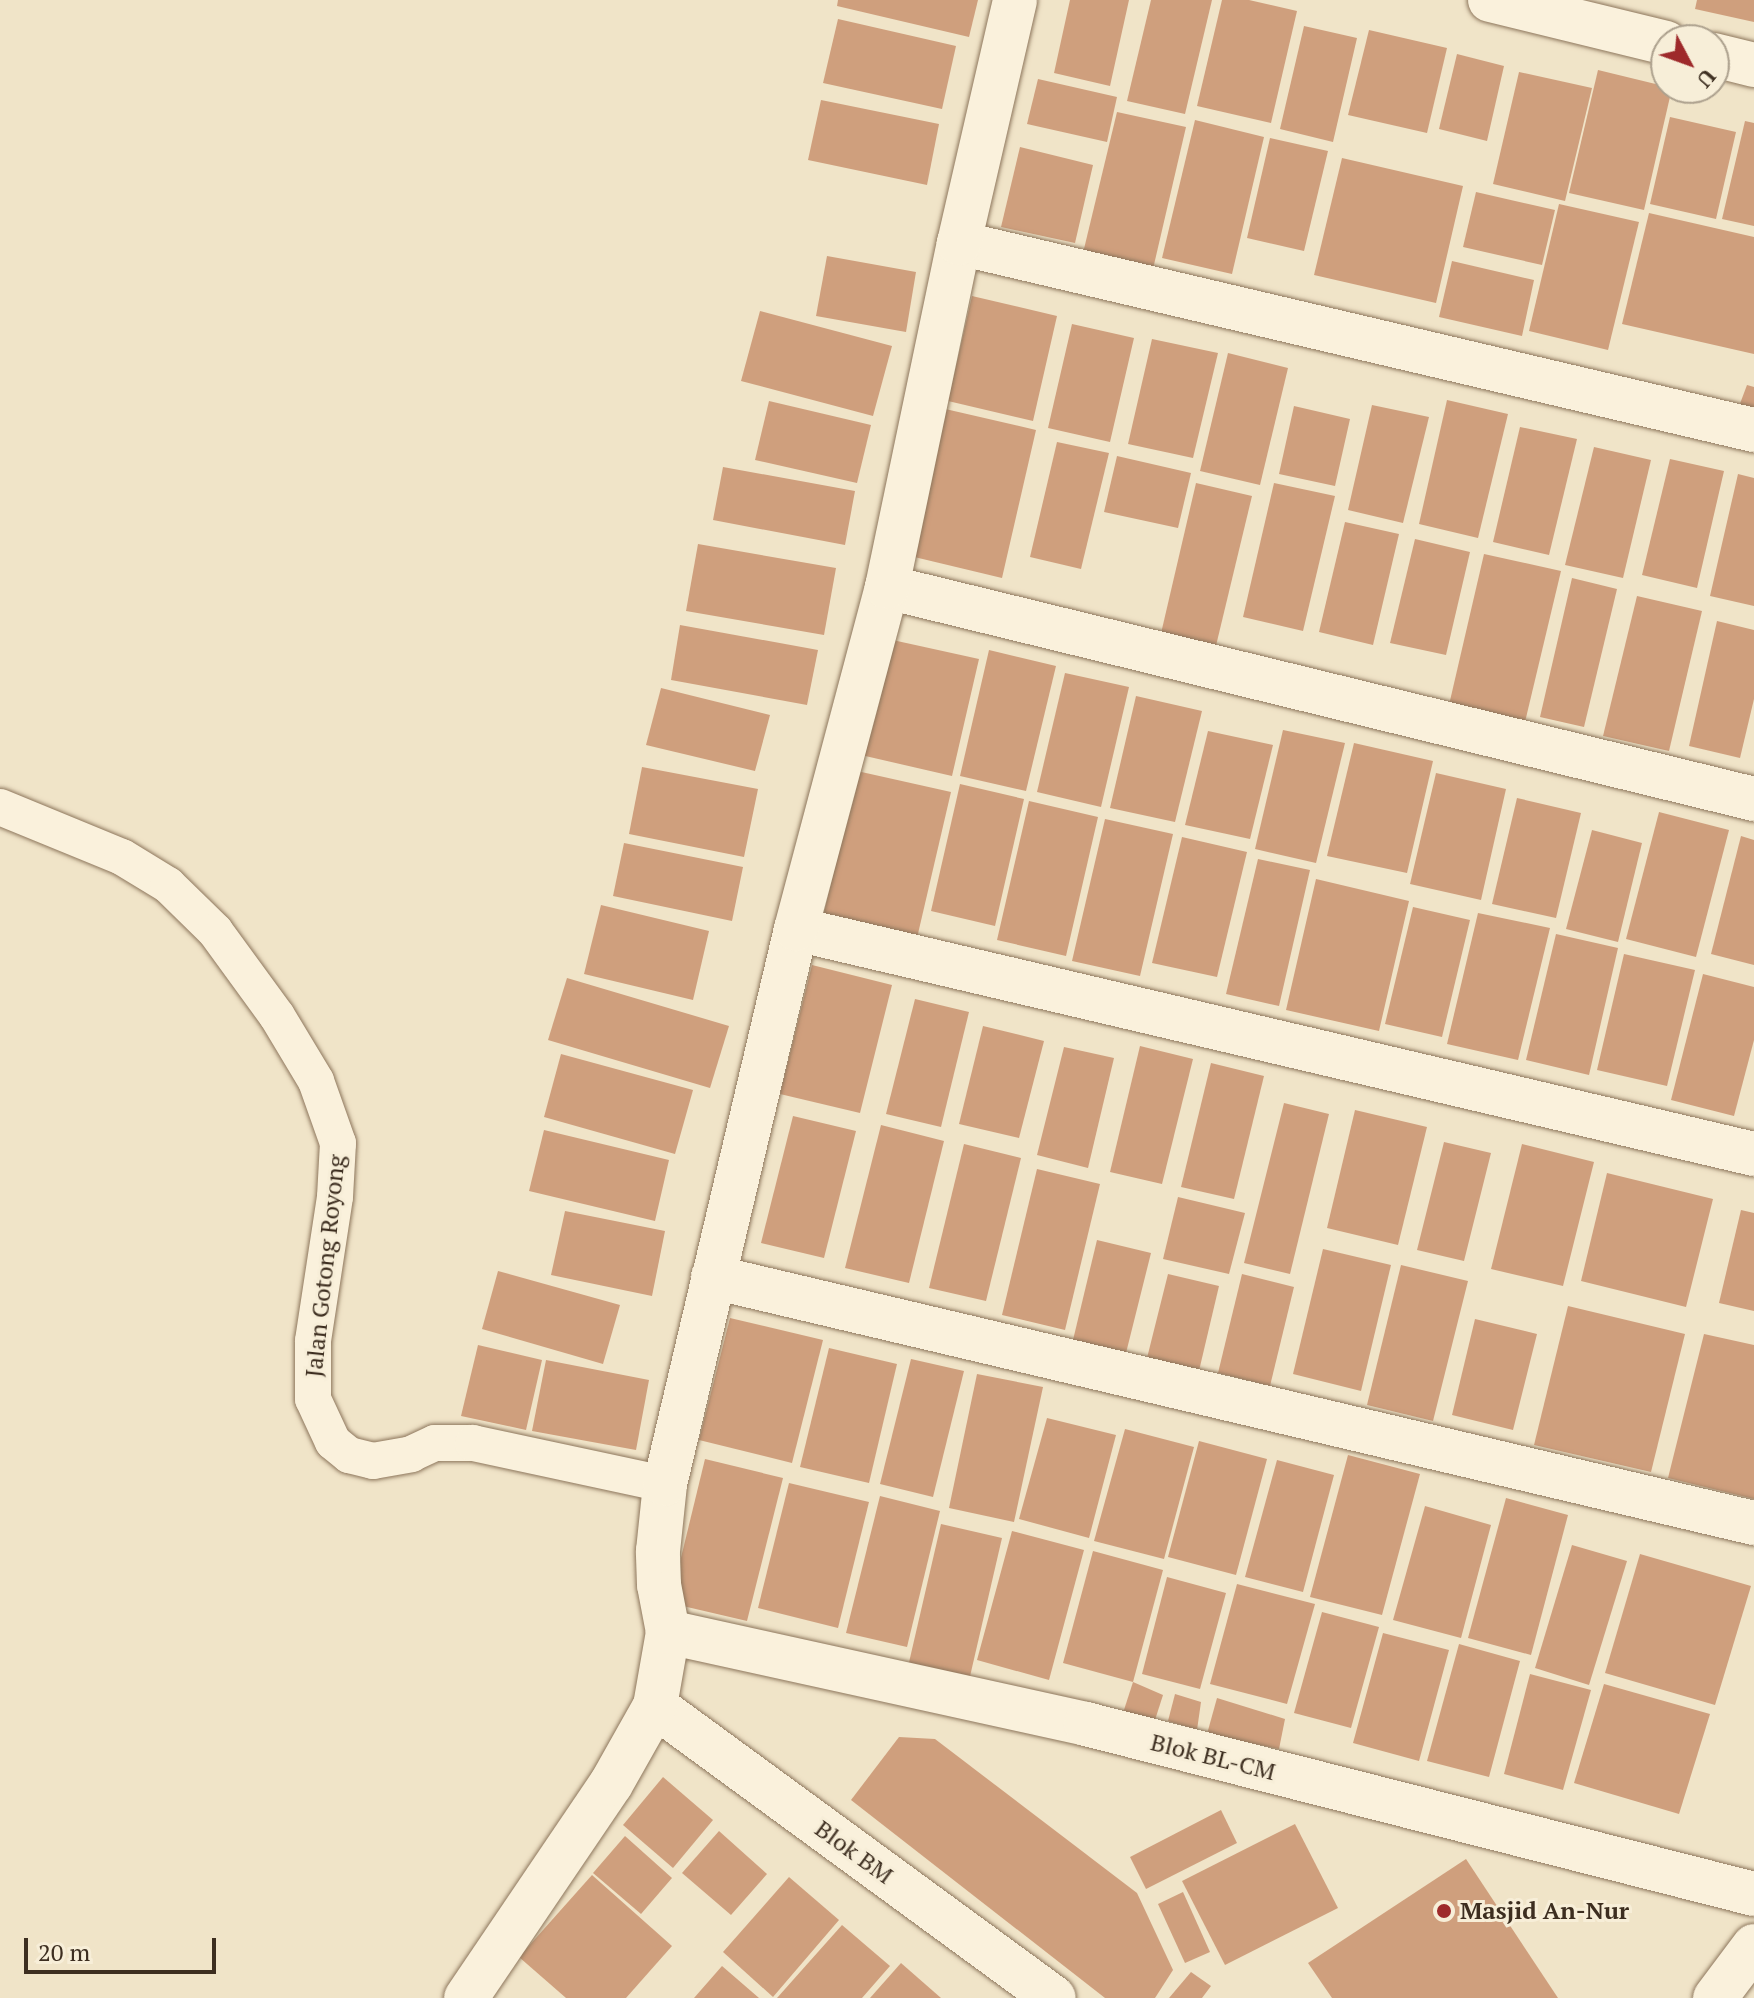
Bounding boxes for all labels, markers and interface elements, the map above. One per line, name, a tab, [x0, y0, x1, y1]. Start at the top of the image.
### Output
north arrow	[1650, 24, 1730, 104]
text: U	[1691, 63, 1723, 94]
street label: Jalan Gotong Royong	[299, 1153, 351, 1379]
street label: Blok BL-CM	[1148, 1728, 1278, 1786]
street label: Blok BM	[810, 1814, 898, 1890]
place label: Masjid An-Nur	[1460, 1897, 1629, 1925]
marker: Masjid An-Nur	[1435, 1902, 1453, 1920]
scale bar	[28, 1922, 220, 1972]
text: 20 m	[38, 1936, 90, 1968]

